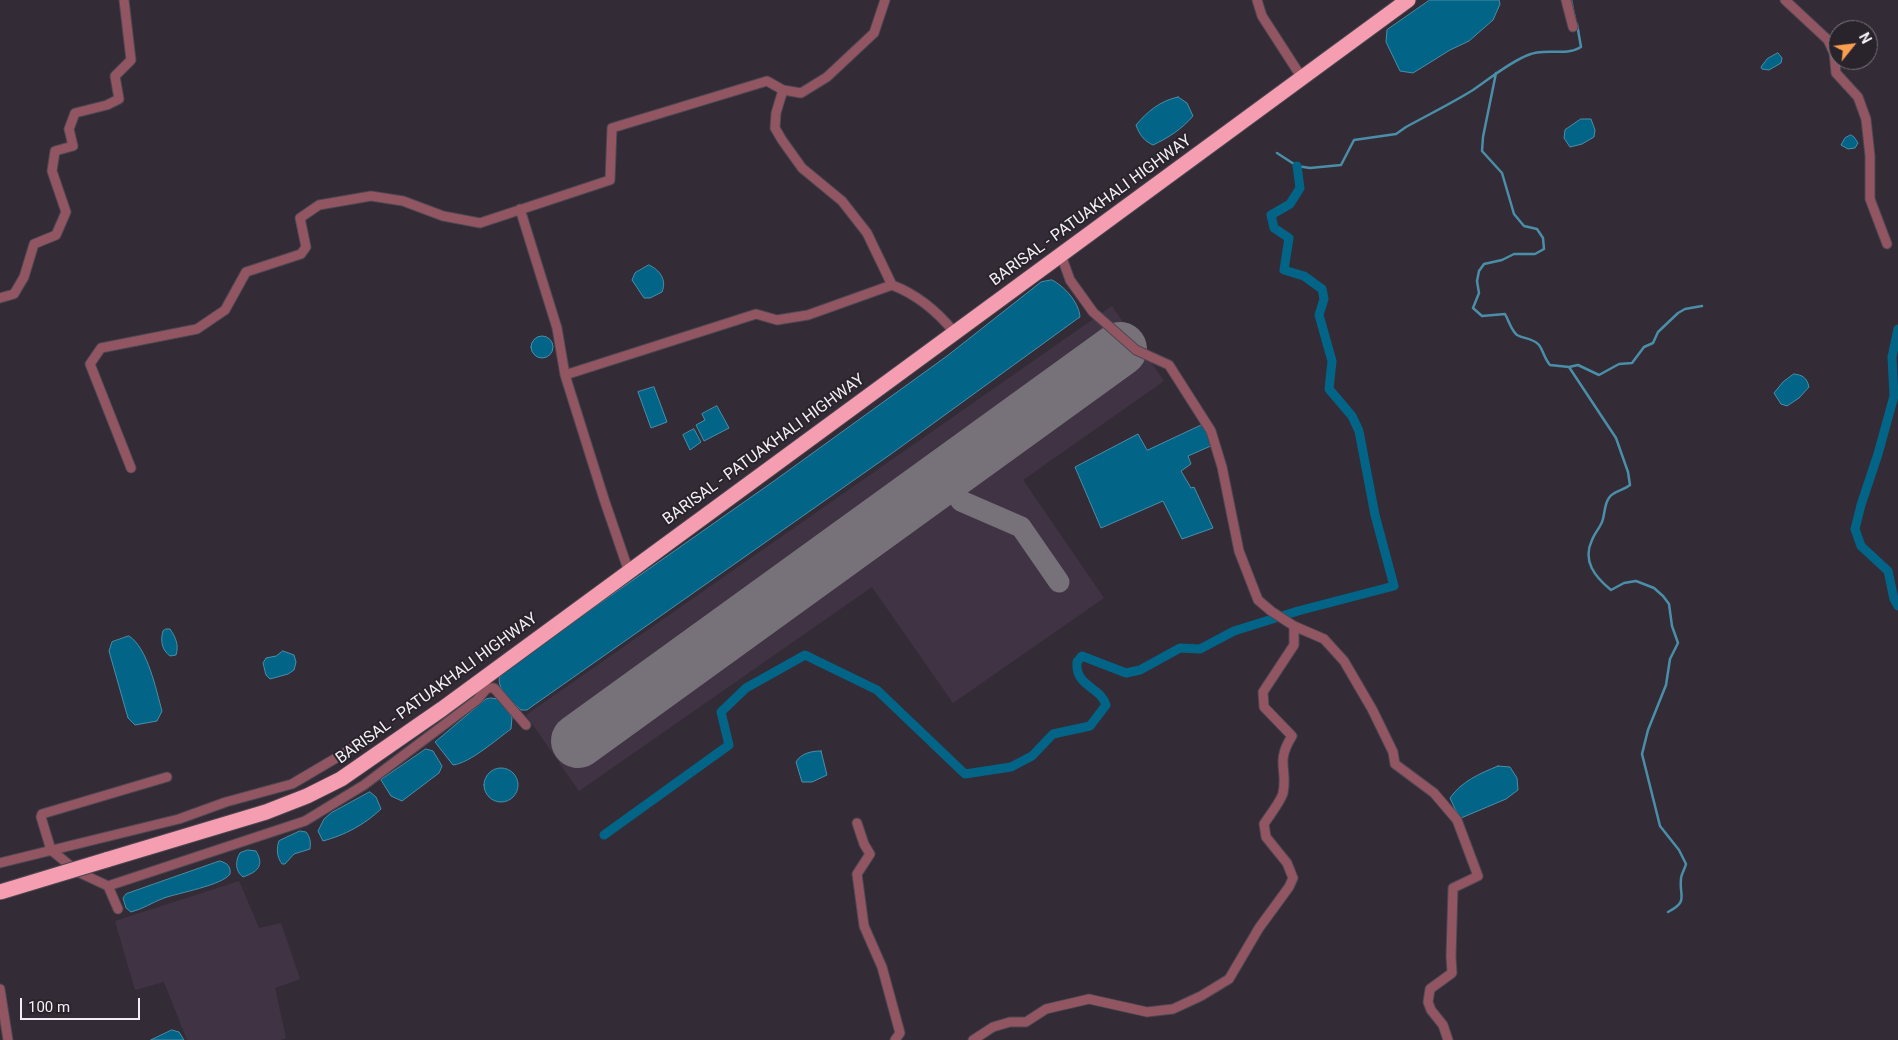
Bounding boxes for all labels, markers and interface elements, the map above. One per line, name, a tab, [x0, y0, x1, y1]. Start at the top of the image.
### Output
north arrow	[1828, 20, 1878, 70]
text: N	[1856, 30, 1875, 46]
street label: BARISAL - PATUAKHALI HIGHWAY	[987, 131, 1195, 291]
street label: BARISAL - PATUAKHALI HIGHWAY	[660, 370, 868, 530]
street label: BARISAL - PATUAKHALI HIGHWAY	[333, 609, 541, 769]
scale bar	[22, 988, 142, 1020]
text: 100 m	[28, 998, 70, 1016]

